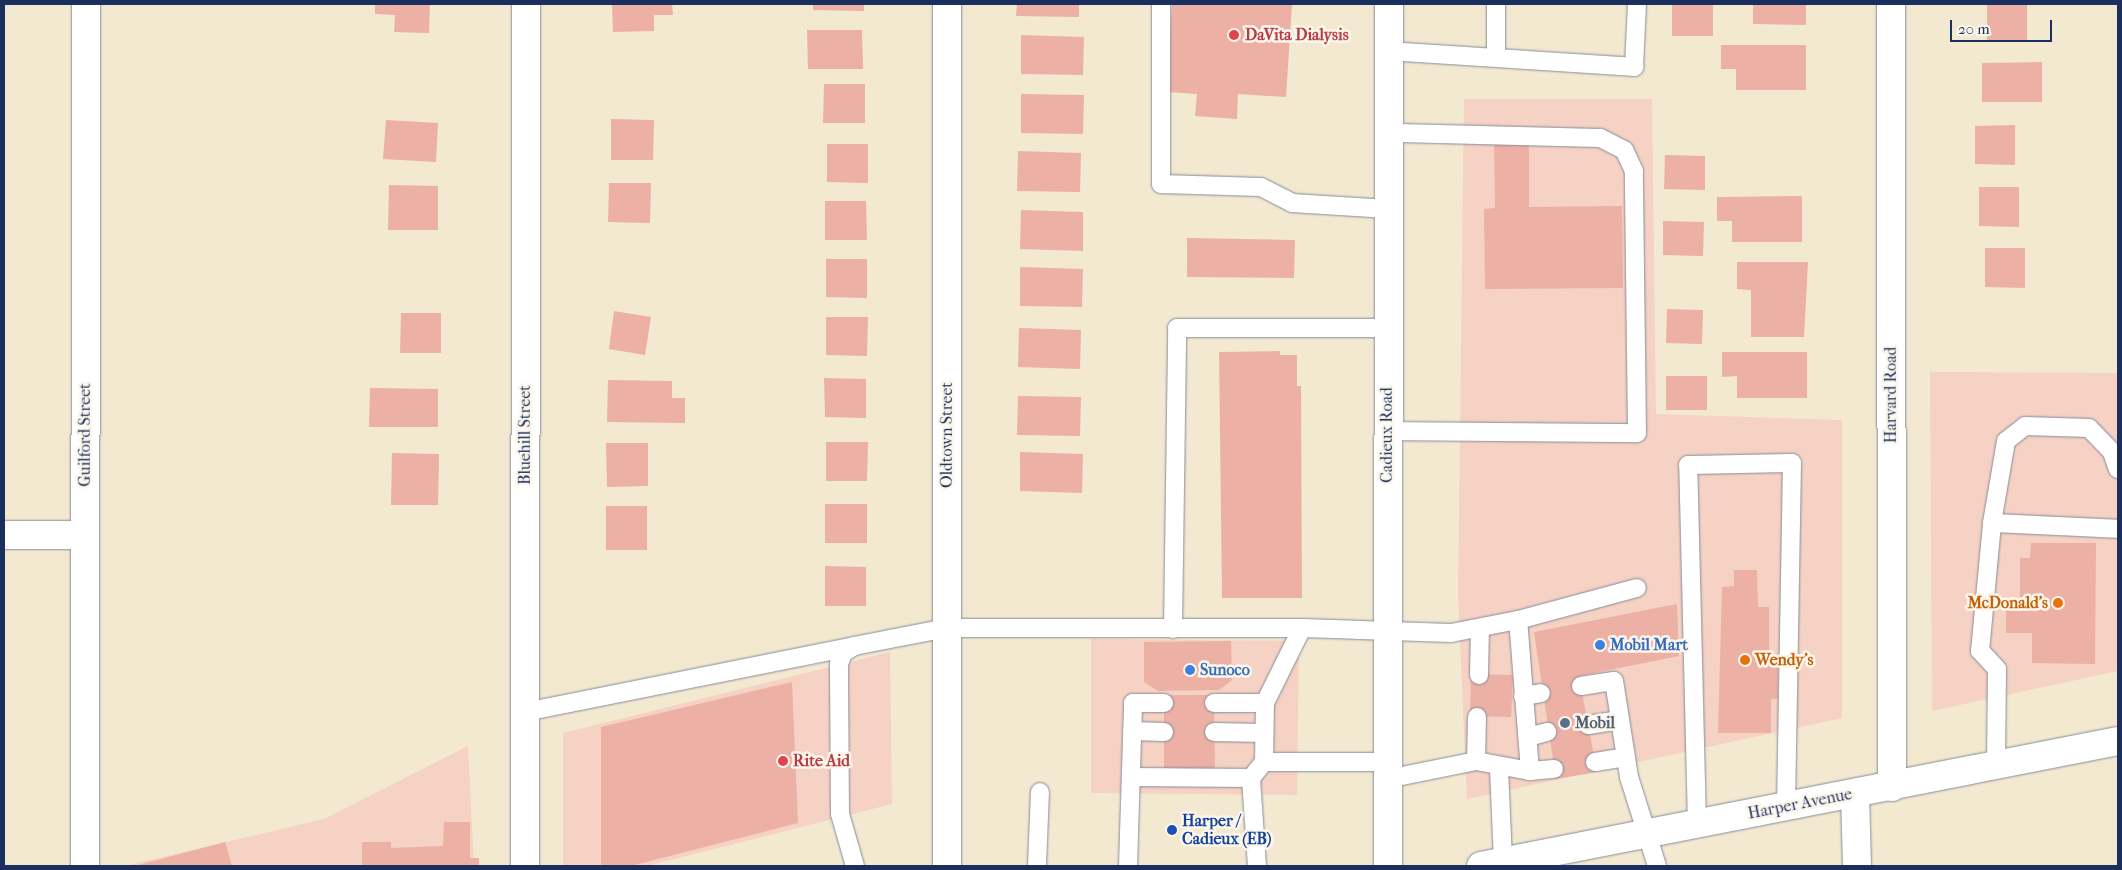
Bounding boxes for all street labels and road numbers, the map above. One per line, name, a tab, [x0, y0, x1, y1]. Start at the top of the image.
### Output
street label: Harvard Road	[1881, 347, 1901, 443]
street label: Oldtown Street	[937, 382, 957, 488]
street label: Guilford Street	[75, 383, 95, 487]
street label: Bluehill Street	[515, 385, 535, 485]
street label: Cadieux Road	[1377, 387, 1397, 483]
street label: Harper Avenue	[1746, 784, 1854, 824]

